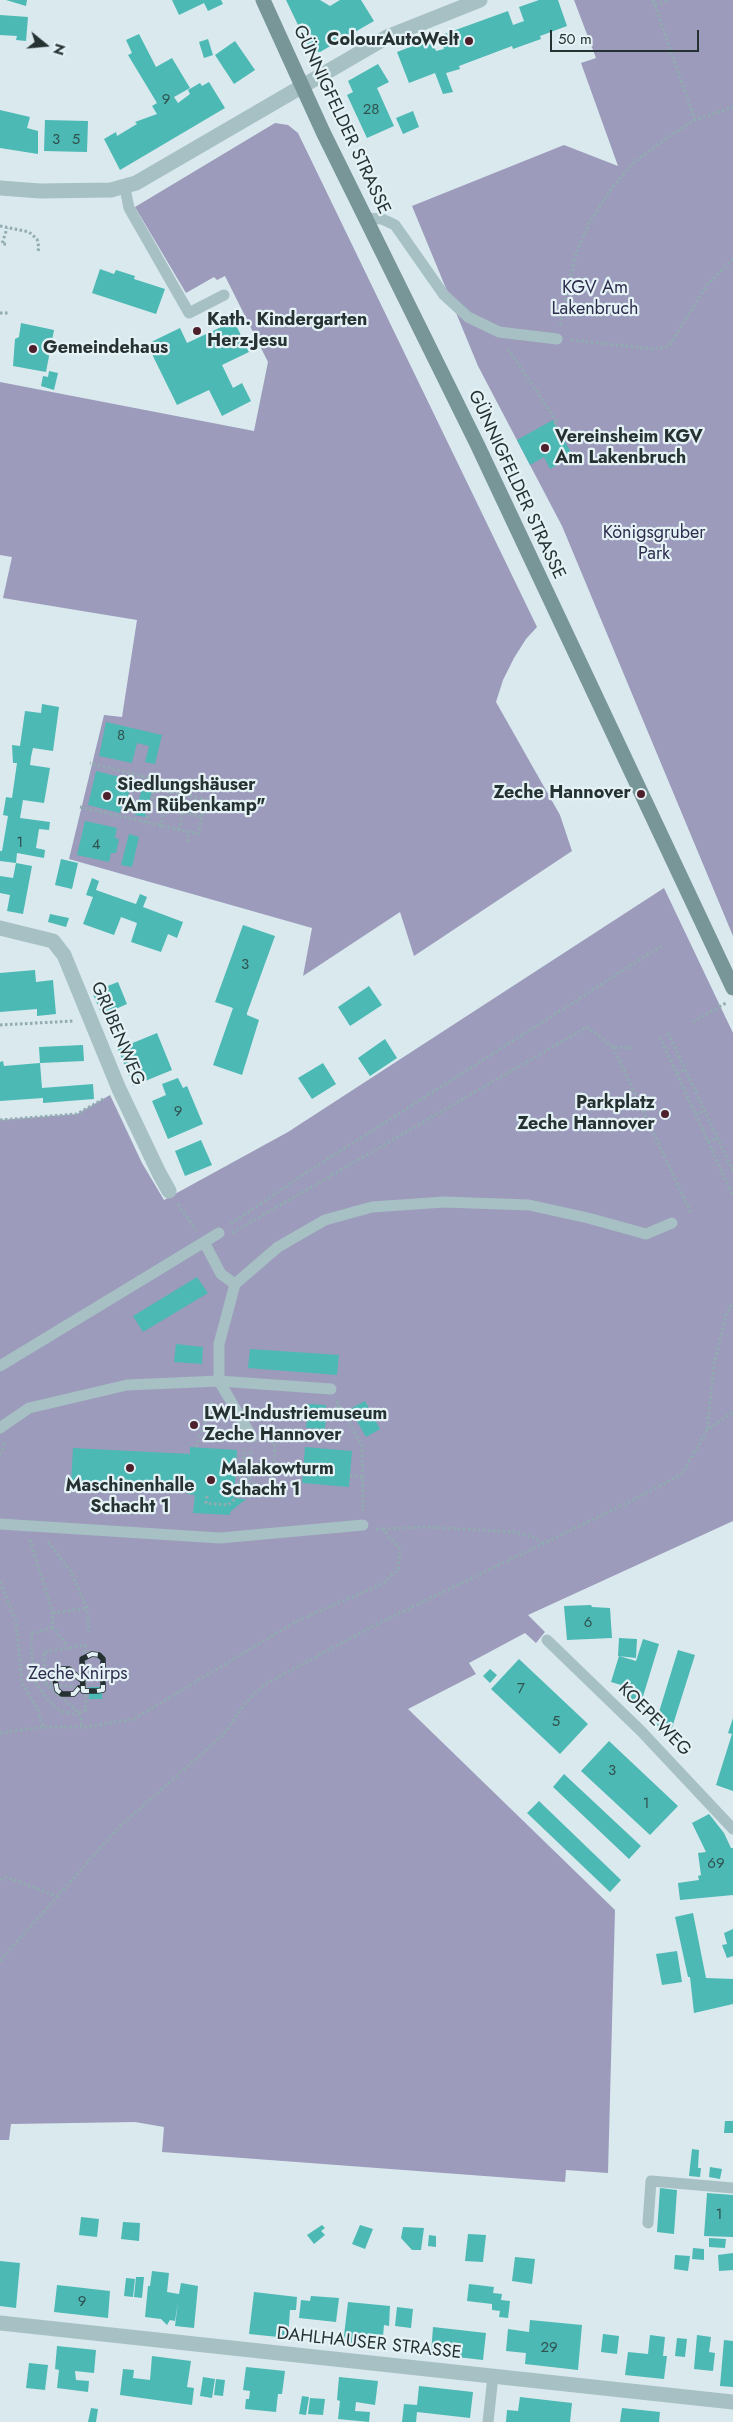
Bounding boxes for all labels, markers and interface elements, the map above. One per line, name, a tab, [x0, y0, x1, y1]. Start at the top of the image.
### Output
north arrow	[20, 20, 70, 70]
scale bar	[553, 20, 702, 52]
street label: GÜNNIGFELDER STRASSE	[288, 22, 394, 218]
text: 50 m	[558, 28, 592, 50]
place label: ColourAutoWelt	[327, 30, 459, 52]
marker: ColourAutoWelt	[463, 35, 475, 47]
text: N	[48, 41, 71, 58]
house number: 9	[162, 91, 170, 109]
house number: 28	[363, 101, 379, 119]
house number: 3	[52, 131, 60, 149]
house number: 5	[72, 131, 80, 149]
park label: KGV Am Lakenbruch	[551, 278, 639, 320]
place label: Kath. Kindergarten Herz-Jesu	[207, 310, 367, 352]
marker: Kath. Kindergarten Herz-Jesu	[191, 325, 203, 337]
place label: Gemeindehaus	[43, 338, 168, 360]
marker: Gemeindehaus	[27, 343, 39, 355]
street label: GÜNNIGFELDER STRASSE	[463, 387, 569, 583]
place label: Vereinsheim KGV Am Lakenbruch	[555, 427, 703, 469]
marker: Vereinsheim KGV Am Lakenbruch	[539, 442, 551, 454]
park label: Königsgruber Park	[603, 523, 705, 566]
house number: 8	[117, 727, 125, 745]
place label: Siedlungshäuser "Am Rübenkamp"	[117, 775, 266, 818]
place label: Zeche Hannover	[493, 783, 631, 805]
marker: Zeche Hannover	[635, 788, 647, 800]
marker: Siedlungshäuser "Am Rübenkamp"	[101, 790, 113, 802]
house number: 1	[17, 834, 23, 852]
house number: 4	[92, 836, 100, 854]
house number: 3	[241, 956, 249, 974]
street label: GRUBENWEG	[85, 979, 149, 1089]
place label: Parkplatz Zeche Hannover	[517, 1093, 655, 1136]
house number: 9	[174, 1103, 182, 1121]
marker: Parkplatz Zeche Hannover	[659, 1108, 671, 1120]
place label: LWL-Industriemuseum Zeche Hannover	[204, 1404, 387, 1446]
marker: LWL-Industriemuseum Zeche Hannover	[188, 1419, 200, 1431]
place label: Malakowturm Schacht 1	[221, 1459, 334, 1502]
marker: Maschinenhalle Schacht 1	[124, 1462, 136, 1474]
marker: Malakowturm Schacht 1	[205, 1474, 217, 1486]
place label: Maschinenhalle Schacht 1	[65, 1476, 195, 1518]
house number: 6	[584, 1614, 592, 1632]
park label: Zeche Knirps	[28, 1664, 128, 1686]
street label: KOEPEWEG	[613, 1679, 695, 1761]
house number: 7	[517, 1680, 525, 1698]
house number: 5	[552, 1713, 560, 1731]
house number: 3	[608, 1762, 616, 1780]
house number: 1	[643, 1795, 649, 1813]
house number: 69	[707, 1855, 725, 1873]
house number: 1	[716, 2206, 722, 2224]
house number: 9	[78, 2293, 86, 2311]
street label: DAHLHAUSER STRASSE	[276, 2324, 462, 2364]
house number: 29	[540, 2339, 558, 2357]

